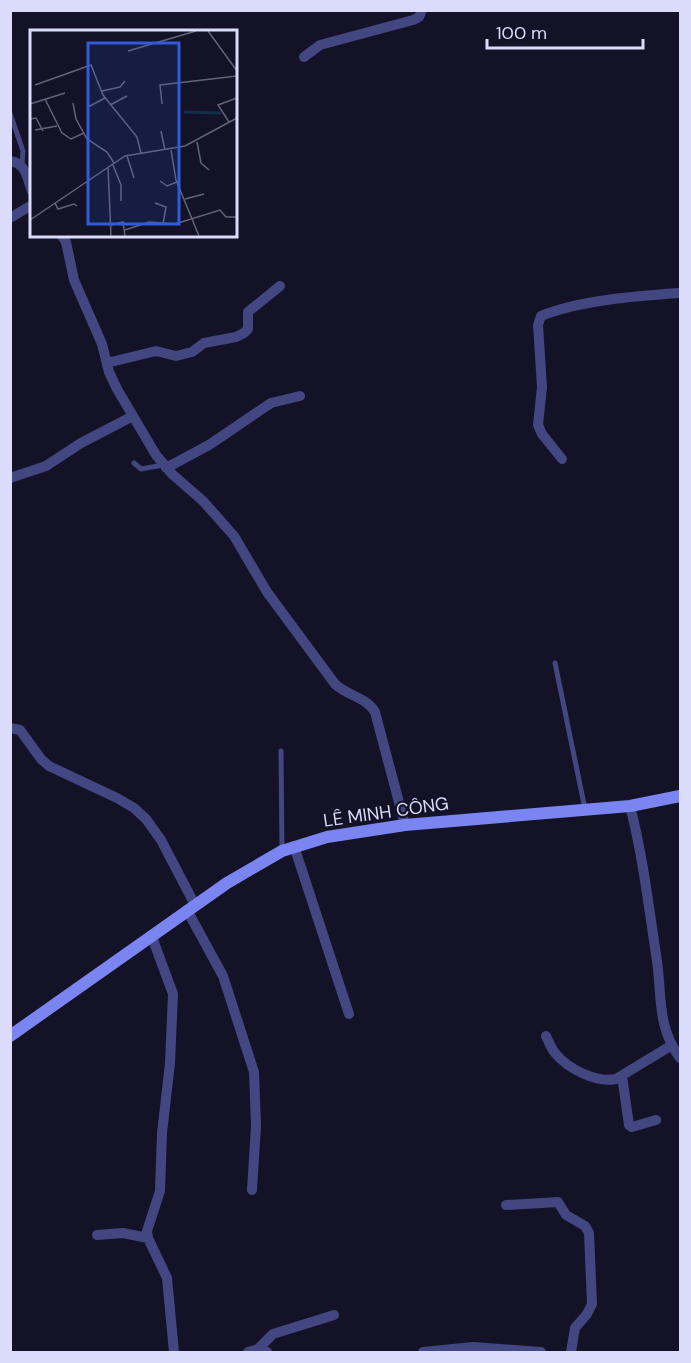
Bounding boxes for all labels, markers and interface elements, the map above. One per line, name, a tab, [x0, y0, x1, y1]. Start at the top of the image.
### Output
scale bar	[487, 12, 643, 50]
text: 100 m	[496, 21, 547, 45]
inset map	[30, 30, 237, 237]
street label: LÊ MINH CÔNG	[322, 791, 450, 833]

